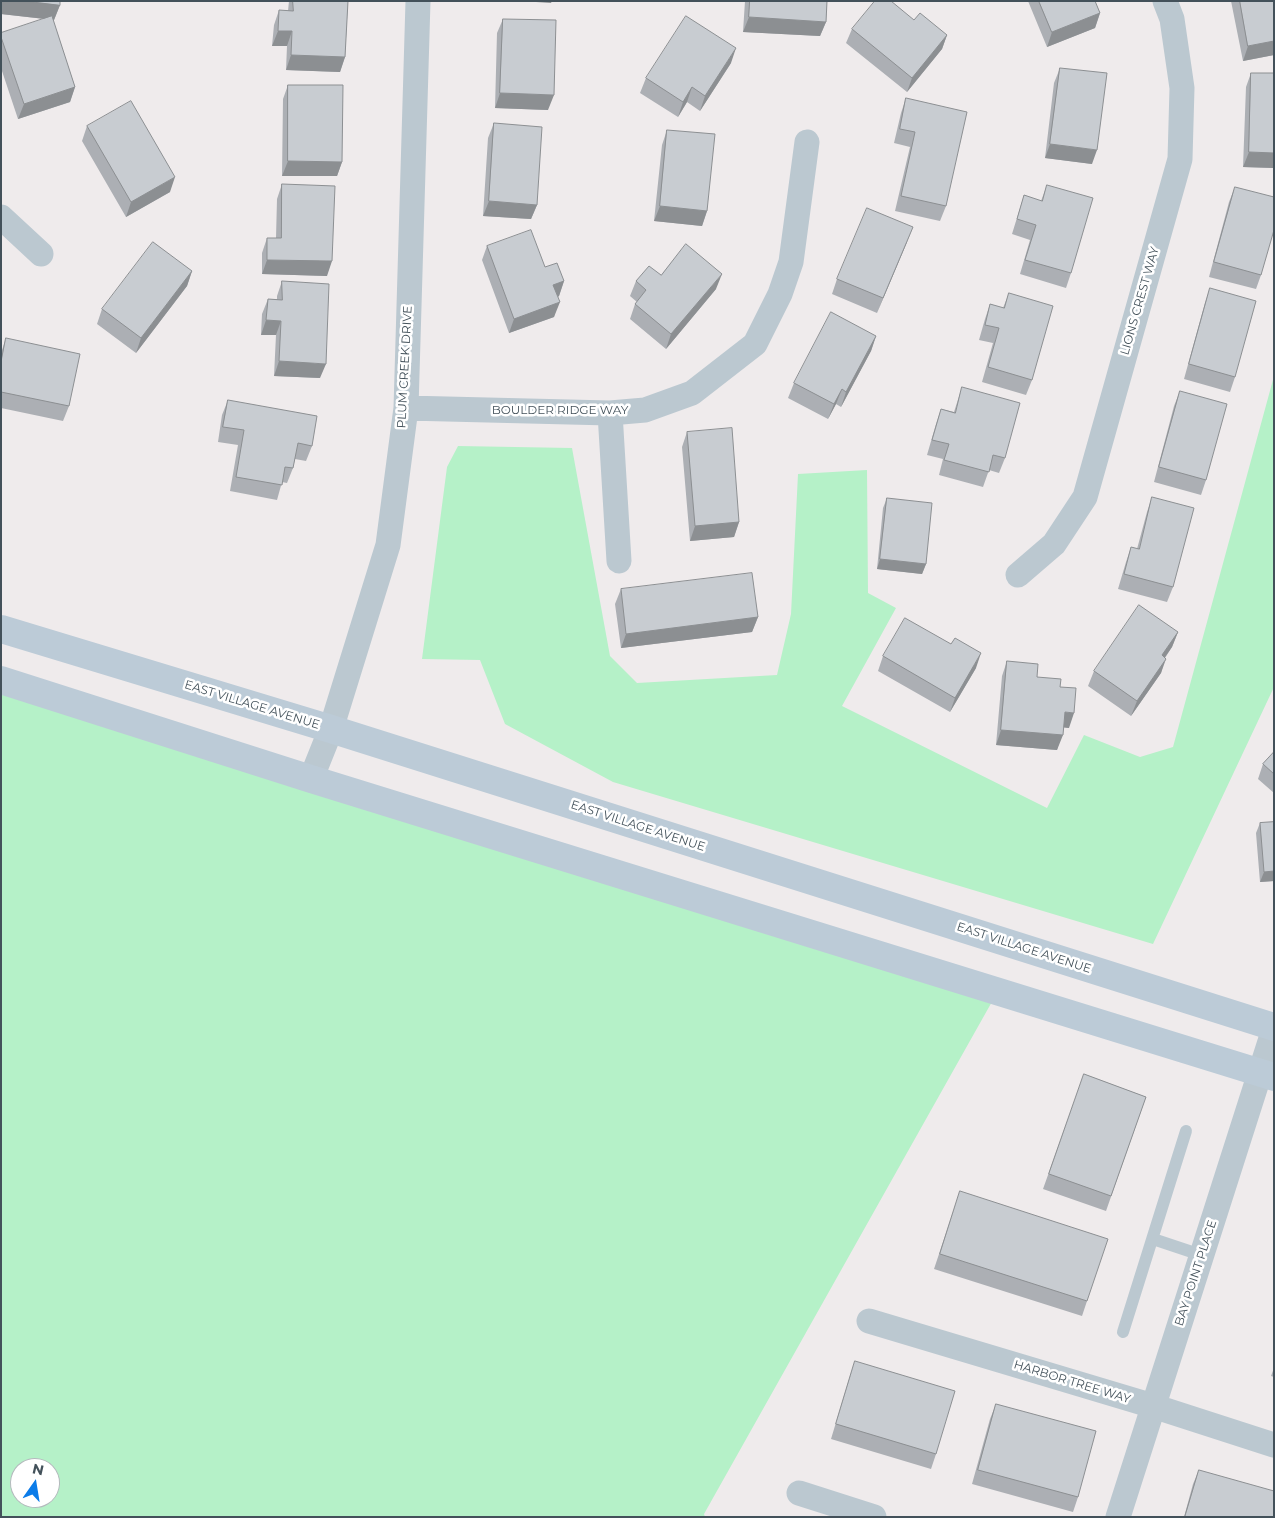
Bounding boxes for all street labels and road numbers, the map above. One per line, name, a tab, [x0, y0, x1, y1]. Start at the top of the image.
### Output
street label: LIONS CREST WAY	[1118, 245, 1162, 357]
street label: PLUM CREEK DRIVE	[395, 305, 415, 429]
street label: BOULDER RIDGE WAY	[492, 403, 628, 417]
street label: EAST VILLAGE AVENUE	[183, 678, 321, 732]
street label: EAST VILLAGE AVENUE	[569, 797, 707, 855]
street label: EAST VILLAGE AVENUE	[955, 919, 1093, 977]
street label: BAY POINT PLACE	[1172, 1218, 1220, 1328]
street label: HARBOR TREE WAY	[1012, 1357, 1132, 1407]

